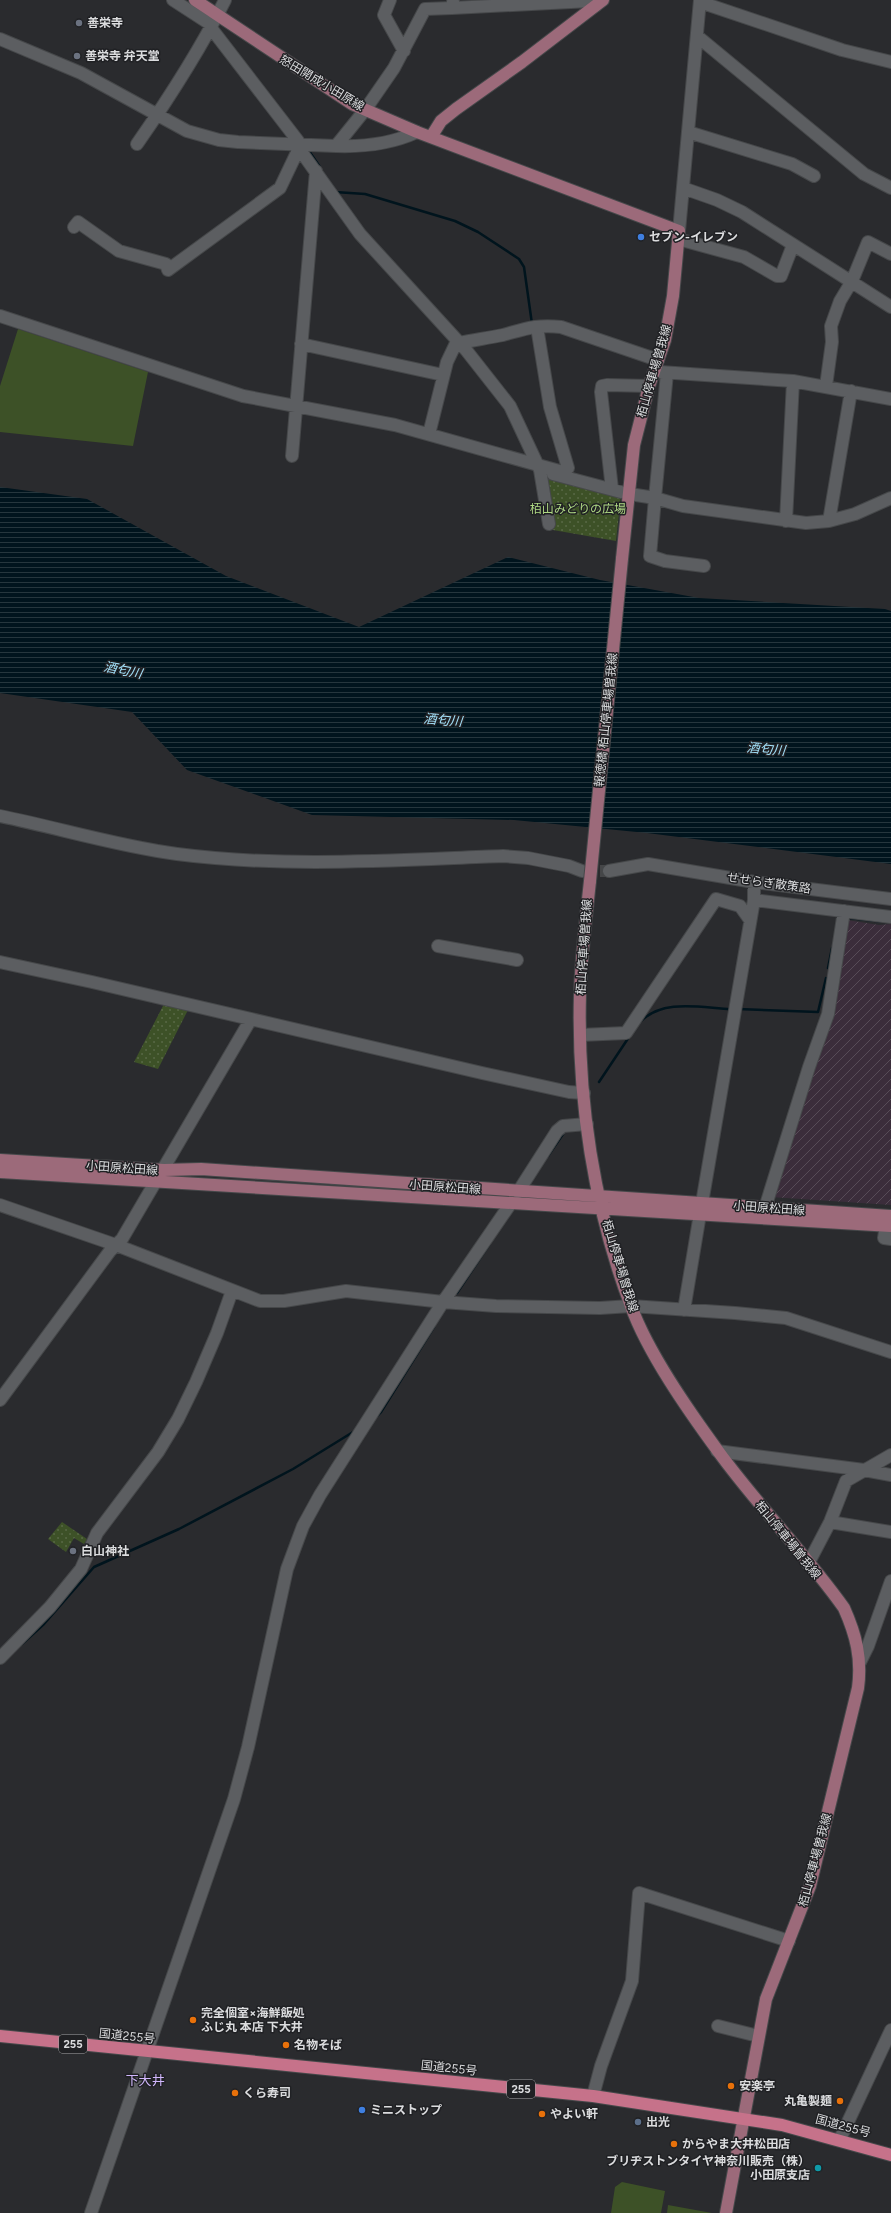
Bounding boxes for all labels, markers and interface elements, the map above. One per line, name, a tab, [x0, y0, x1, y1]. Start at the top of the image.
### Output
place label: 善栄寺	[87, 16, 123, 30]
marker: 善栄寺	[74, 18, 84, 28]
place label: 善栄寺 弁天堂	[85, 49, 160, 63]
marker: 善栄寺 弁天堂	[72, 51, 82, 61]
street label: 怒田開成小田原線	[277, 52, 367, 114]
place label: セブン-イレブン	[649, 230, 738, 244]
marker: セブン-イレブン	[636, 232, 646, 242]
street label: 栢山停車場曽我線	[634, 323, 674, 419]
park label: 栢山みどりの広場	[530, 502, 626, 516]
street label: 報徳橋 栢山停車場曽我線	[592, 652, 620, 788]
water label: 酒匂川	[102, 659, 146, 681]
water label: 酒匂川	[423, 711, 465, 729]
water label: 酒匂川	[746, 740, 788, 758]
street label: せせらぎ散策路	[726, 870, 812, 896]
street label: 栢山停車場曽我線	[574, 899, 594, 995]
street label: 小田原松田線	[86, 1159, 158, 1177]
street label: 小田原松田線	[409, 1178, 481, 1196]
street label: 小田原松田線	[733, 1199, 805, 1217]
street label: 栢山停車場曽我線	[599, 1218, 641, 1314]
street label: 栢山停車場曽我線	[752, 1498, 824, 1582]
place label: 白山神社	[81, 1544, 129, 1558]
marker: 白山神社	[68, 1546, 78, 1556]
street label: 栢山停車場曽我線	[796, 1812, 834, 1908]
place label: 完全個室×海鮮飯処 ふじ丸 本店 下大井	[201, 2006, 305, 2034]
marker: 完全個室×海鮮飯処 ふじ丸 本店 下大井	[188, 2015, 198, 2025]
street label: 国道255号	[98, 2026, 156, 2046]
road number: 255	[59, 2035, 87, 2053]
place label: 名物そば	[294, 2038, 342, 2052]
marker: 名物そば	[281, 2040, 291, 2050]
street label: 国道255号	[420, 2058, 478, 2078]
district label: 下大井	[125, 2073, 165, 2088]
place label: 安楽亭	[739, 2079, 775, 2093]
road number: 255	[507, 2080, 535, 2098]
marker: 安楽亭	[726, 2081, 736, 2091]
place label: くら寿司	[243, 2086, 291, 2100]
marker: くら寿司	[230, 2088, 240, 2098]
place label: 丸亀製麺	[784, 2094, 832, 2108]
marker: 丸亀製麺	[835, 2096, 845, 2106]
place label: ミニストップ	[370, 2103, 442, 2117]
marker: ミニストップ	[357, 2105, 367, 2115]
place label: やよい軒	[550, 2107, 598, 2121]
marker: やよい軒	[537, 2109, 547, 2119]
street label: 国道255号	[814, 2112, 872, 2140]
place label: 出光	[646, 2115, 670, 2129]
marker: 出光	[633, 2117, 643, 2127]
place label: からやま大井松田店	[682, 2137, 790, 2151]
marker: からやま大井松田店	[669, 2139, 679, 2149]
place label: ブリヂストンタイヤ神奈川販売（株） 小田原支店	[606, 2154, 810, 2182]
marker: ブリヂストンタイヤ神奈川販売（株） 小田原支店	[813, 2163, 823, 2173]

